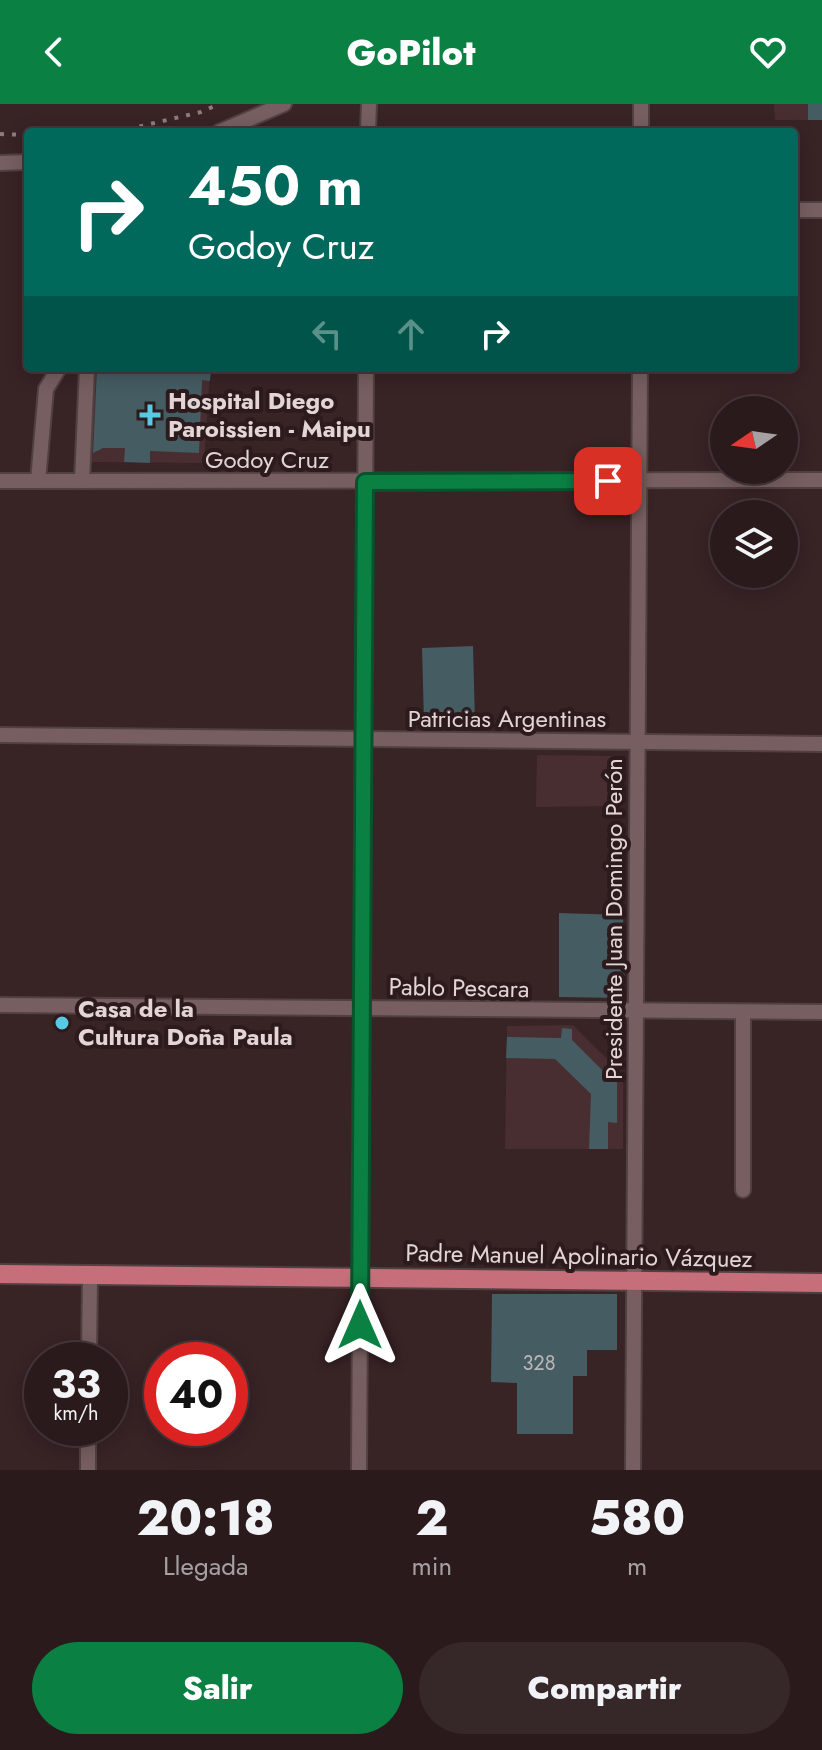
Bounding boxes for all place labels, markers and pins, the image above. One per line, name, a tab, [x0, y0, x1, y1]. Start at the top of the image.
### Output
place label: Hospital Diego Paroissien - Maipu	[168, 383, 371, 446]
marker: Hospital Diego Paroissien - Maipu	[139, 404, 161, 426]
pin	[574, 447, 642, 515]
place label: Casa de la Cultura Doña Paula	[78, 991, 293, 1054]
marker: Casa de la Cultura Doña Paula	[53, 1014, 71, 1032]

